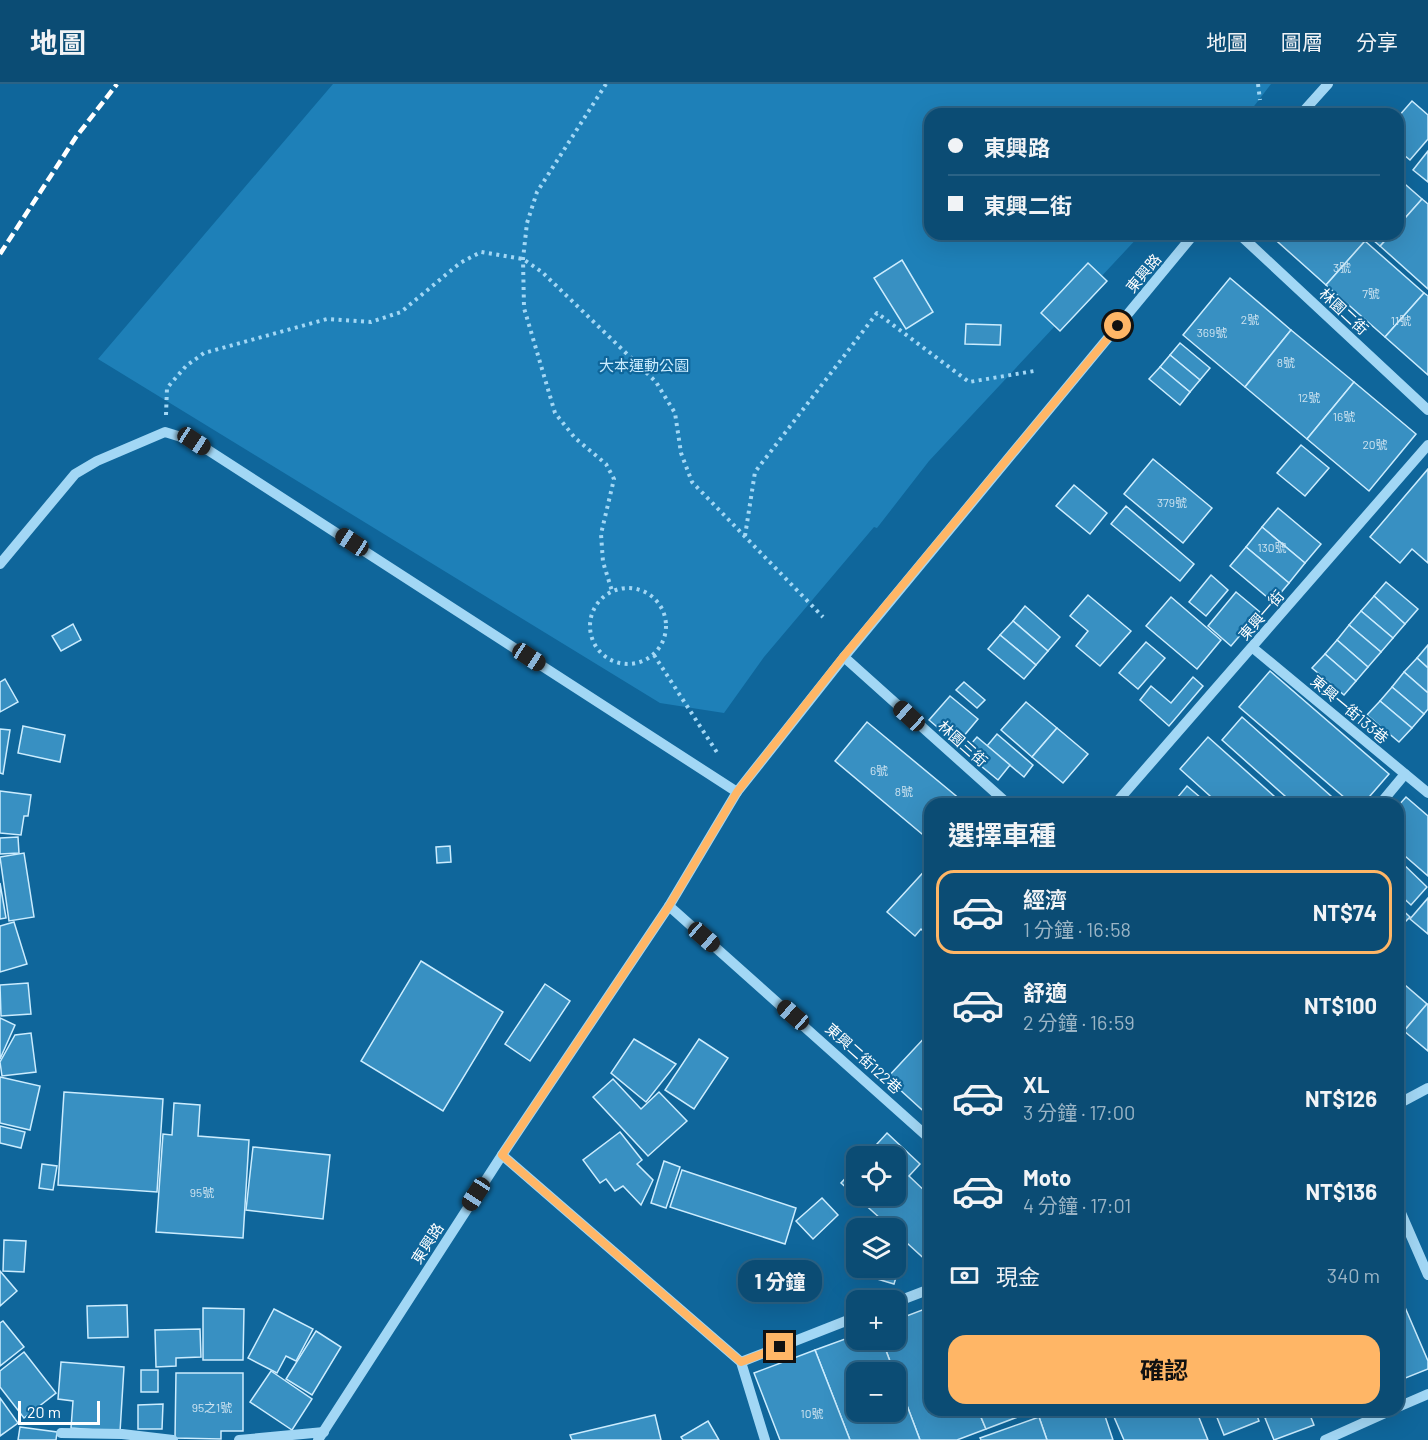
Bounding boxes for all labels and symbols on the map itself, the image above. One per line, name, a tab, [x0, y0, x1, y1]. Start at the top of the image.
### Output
street label: 東興路	[1122, 250, 1164, 296]
house number: 3號	[1333, 260, 1351, 274]
street label: 林園二街	[1316, 284, 1372, 338]
house number: 7號	[1362, 286, 1380, 300]
route start	[1104, 312, 1131, 339]
house number: 2號	[1241, 312, 1259, 326]
house number: 11號	[1391, 313, 1411, 327]
house number: 369號	[1197, 325, 1227, 339]
house number: 8號	[1277, 355, 1295, 369]
park label: 大本運動公園	[599, 356, 689, 374]
house number: 12號	[1298, 390, 1320, 404]
house number: 16號	[1333, 409, 1355, 423]
car	[174, 424, 214, 458]
house number: 20號	[1362, 437, 1388, 451]
house number: 379號	[1157, 495, 1187, 509]
car	[332, 525, 372, 559]
house number: 130號	[1257, 540, 1287, 554]
street label: 東興一街	[1235, 586, 1287, 644]
car	[509, 640, 549, 674]
street label: 東興一街133巷	[1308, 671, 1392, 747]
car	[890, 697, 928, 735]
street label: 林園三街	[935, 716, 991, 770]
house number: 6號	[870, 763, 888, 777]
house number: 8號	[895, 784, 913, 798]
car	[685, 918, 723, 956]
car	[774, 996, 812, 1034]
street label: 東興二街122巷	[822, 1019, 906, 1097]
car	[459, 1174, 493, 1214]
house number: 95號	[190, 1185, 214, 1199]
street label: 東興路	[407, 1219, 447, 1267]
callout: 1 分鐘	[738, 1260, 822, 1302]
route end	[766, 1333, 793, 1360]
scale bar	[18, 1398, 100, 1426]
house number: 95之1號	[192, 1400, 232, 1414]
house number: 10號	[801, 1406, 823, 1420]

